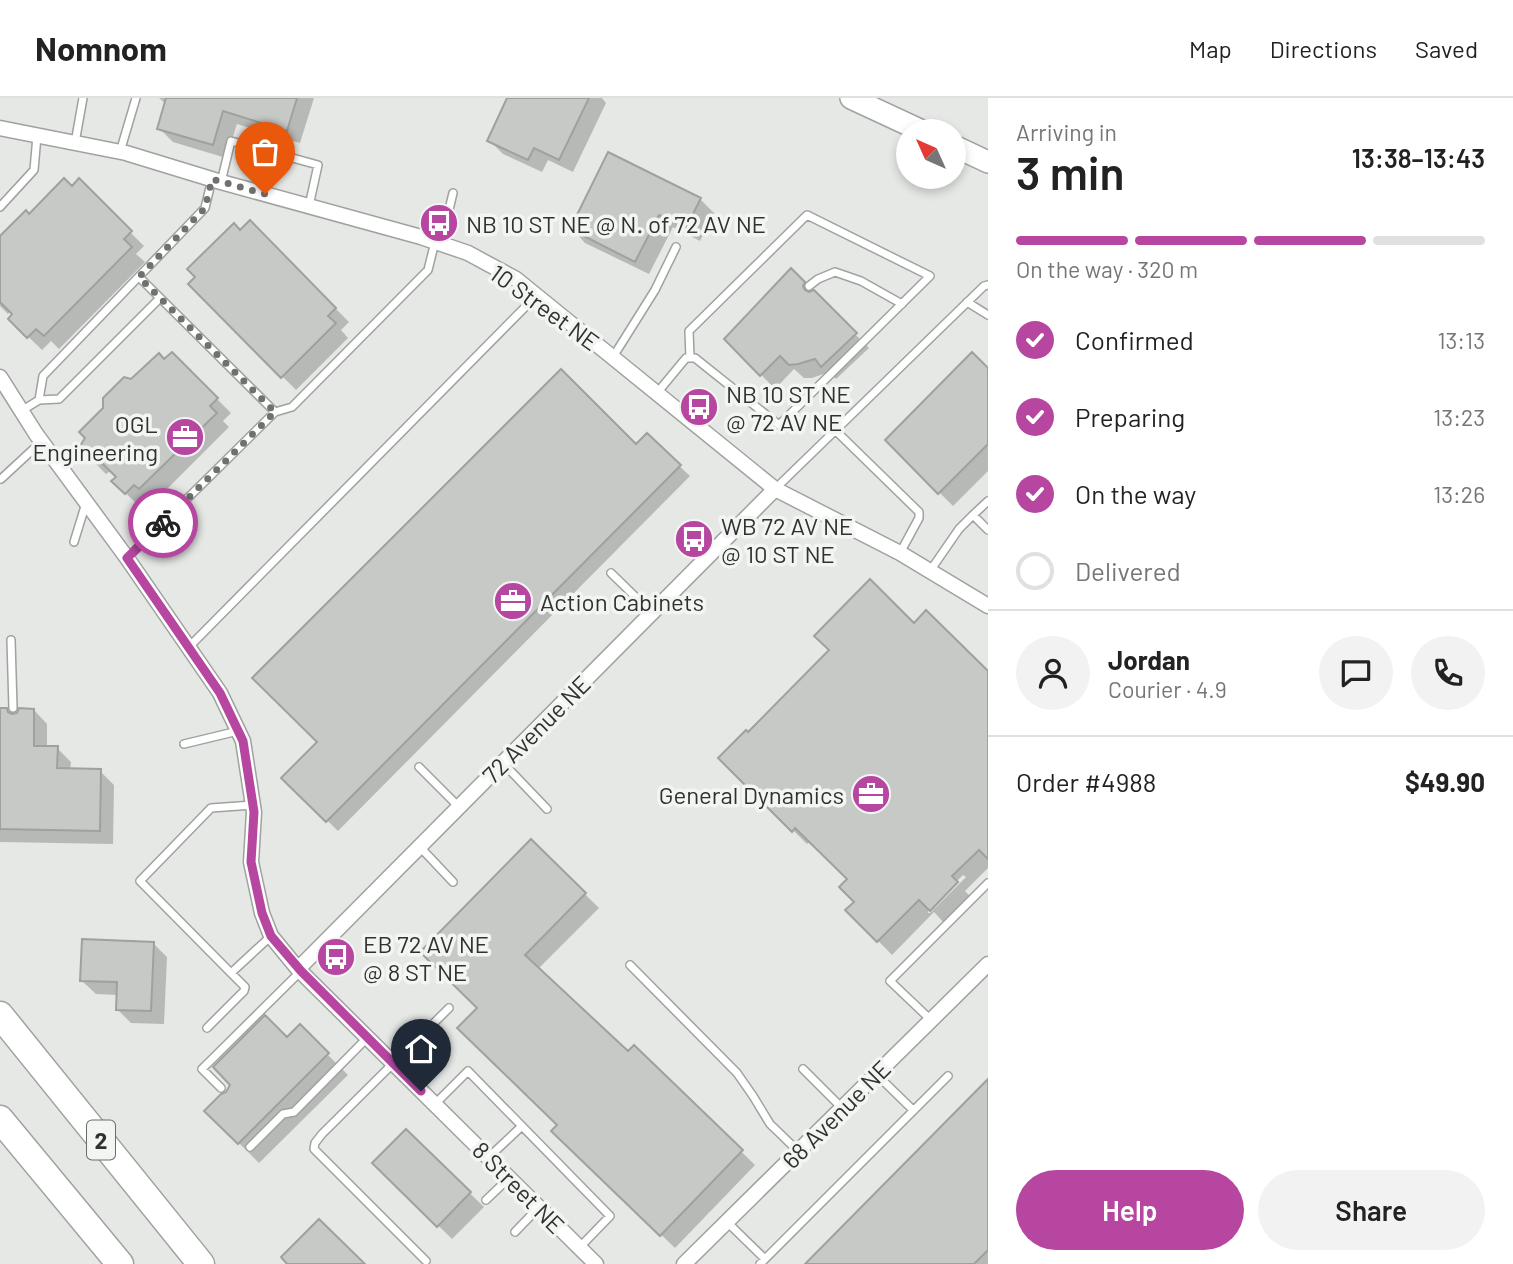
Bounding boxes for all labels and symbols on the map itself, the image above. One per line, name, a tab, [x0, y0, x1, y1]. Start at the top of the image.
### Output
north arrow	[896, 119, 966, 189]
pin	[235, 122, 295, 194]
bus stop icon: NB 10 ST NE @ N. of 72 AV NE	[418, 202, 460, 244]
place label: NB 10 ST NE @ N. of 72 AV NE	[466, 209, 766, 238]
street label: 10 Street NE	[485, 258, 605, 356]
place label: NB 10 ST NE @ 72 AV NE	[726, 379, 851, 436]
bus stop icon: NB 10 ST NE @ 72 AV NE	[678, 386, 720, 428]
place label: OGL Engineering	[33, 409, 158, 466]
office icon: OGL Engineering	[164, 416, 206, 458]
courier	[128, 488, 198, 558]
place label: WB 72 AV NE @ 10 ST NE	[721, 511, 853, 568]
bus stop icon: WB 72 AV NE @ 10 ST NE	[673, 518, 715, 560]
office icon: Action Cabinets	[492, 580, 534, 622]
place label: Action Cabinets	[540, 587, 704, 616]
street label: 72 Avenue NE	[476, 669, 596, 789]
office icon: General Dynamics	[850, 773, 892, 815]
place label: General Dynamics	[659, 780, 844, 809]
place label: EB 72 AV NE @ 8 ST NE	[363, 929, 489, 986]
bus stop icon: EB 72 AV NE @ 8 ST NE	[315, 936, 357, 978]
pin	[391, 1019, 451, 1091]
street label: 68 Avenue NE	[776, 1054, 896, 1174]
road number: 2	[87, 1121, 115, 1160]
street label: 8 Street NE	[467, 1135, 571, 1239]

